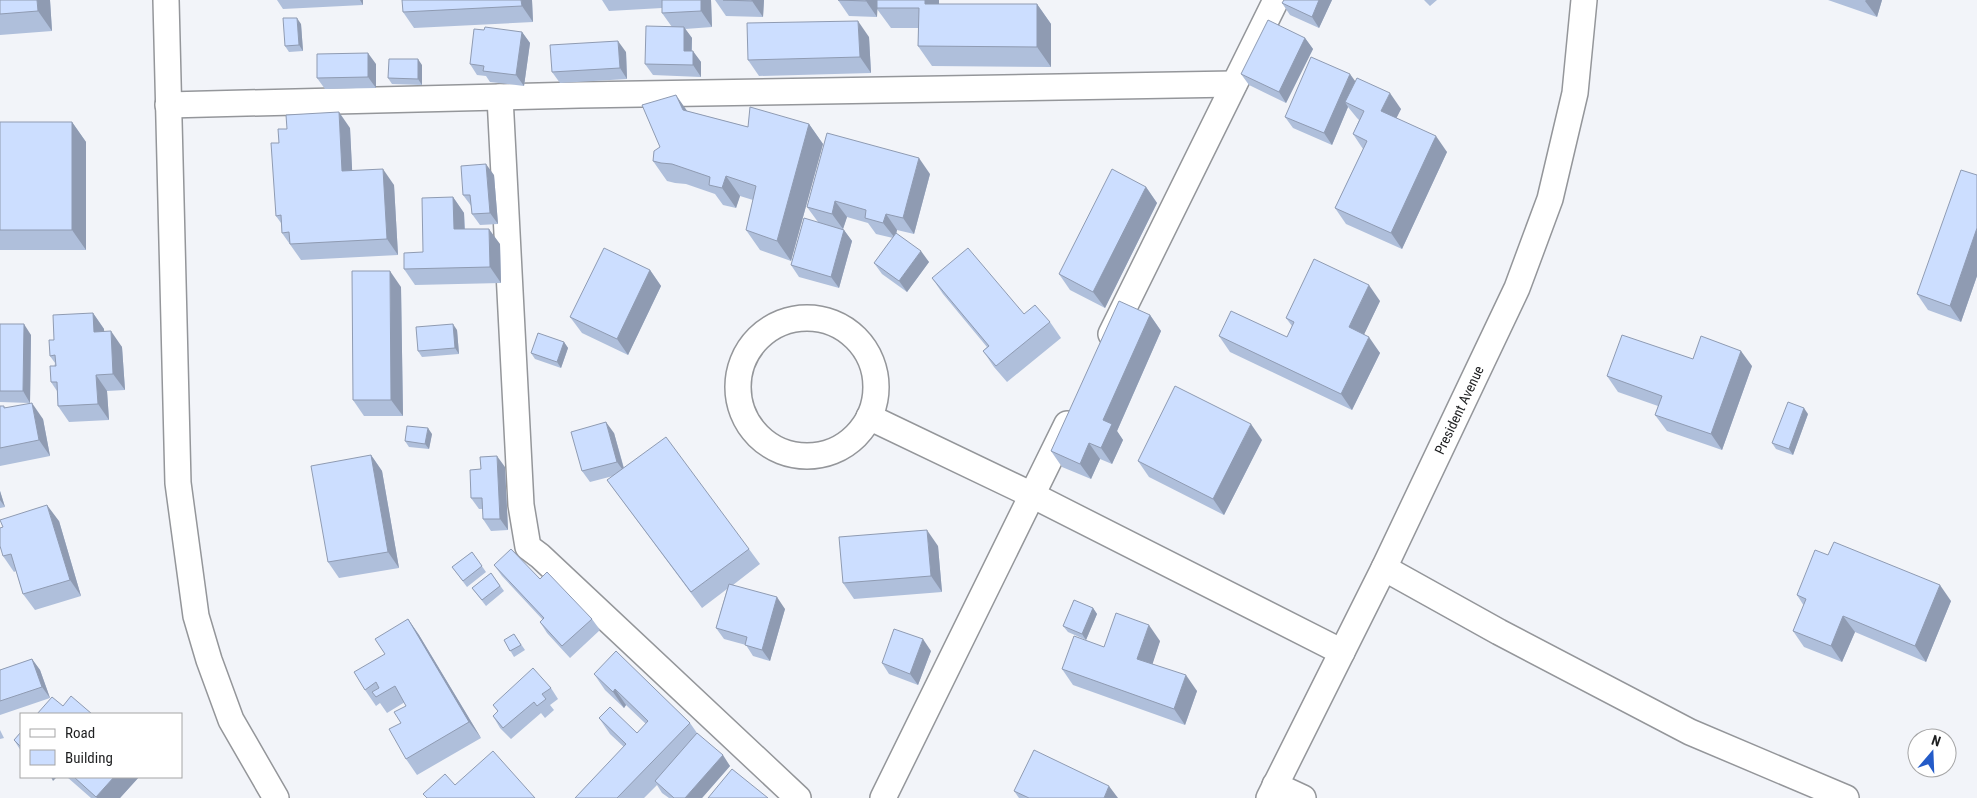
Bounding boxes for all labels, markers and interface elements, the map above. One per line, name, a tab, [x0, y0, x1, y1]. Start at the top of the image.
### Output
street label: President Avenue	[1431, 363, 1487, 457]
legend	[20, 713, 182, 778]
text: Road	[65, 724, 95, 742]
north arrow	[1907, 728, 1957, 778]
text: N	[1930, 732, 1943, 750]
text: Building	[65, 749, 113, 767]

